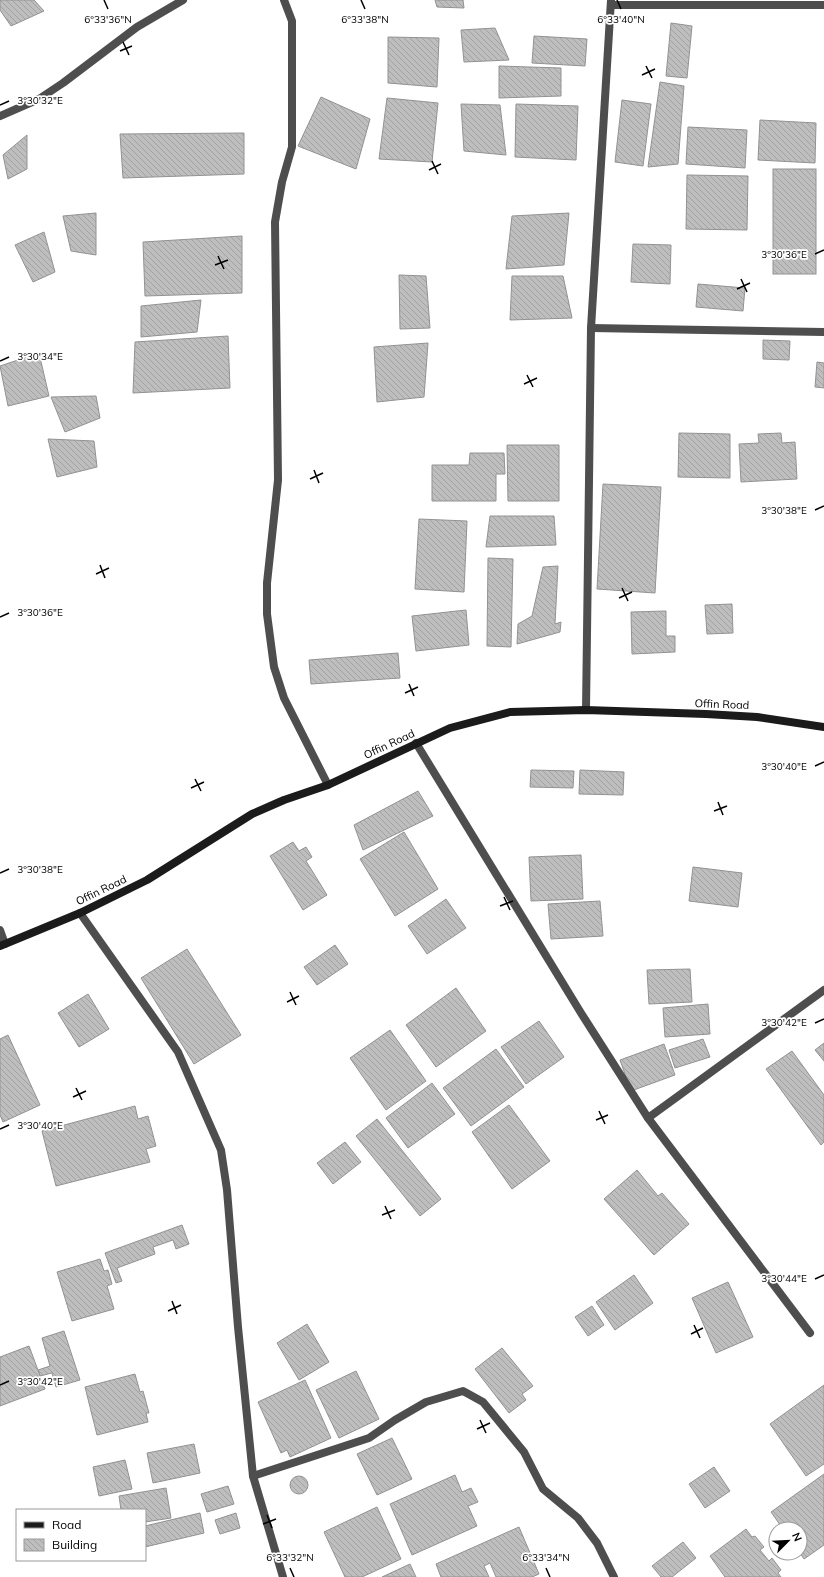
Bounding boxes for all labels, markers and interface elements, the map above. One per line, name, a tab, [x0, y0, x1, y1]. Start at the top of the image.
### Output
text: 6°33'36"N	[84, 13, 132, 26]
text: 6°33'38"N	[341, 13, 389, 26]
text: 6°33'40"N	[597, 13, 645, 26]
text: 3°30'32"E	[17, 94, 63, 107]
text: 3°30'36"E	[761, 248, 807, 261]
text: 3°30'34"E	[17, 350, 63, 363]
text: 3°30'38"E	[761, 504, 807, 517]
text: 3°30'36"E	[17, 606, 63, 619]
street label: Offin Road	[694, 696, 750, 712]
street label: Offin Road	[361, 726, 417, 762]
text: 3°30'40"E	[761, 760, 807, 773]
text: 3°30'38"E	[17, 863, 63, 876]
street label: Offin Road	[73, 872, 129, 908]
text: 3°30'42"E	[761, 1016, 807, 1029]
text: 3°30'40"E	[17, 1119, 63, 1132]
text: 3°30'44"E	[761, 1272, 807, 1285]
text: 3°30'42"E	[17, 1375, 63, 1388]
legend	[16, 1509, 146, 1561]
text: Road	[52, 1517, 81, 1532]
north arrow	[768, 1521, 808, 1561]
text: N	[789, 1530, 805, 1544]
text: Building	[52, 1537, 97, 1552]
text: 6°33'32"N	[266, 1551, 314, 1564]
text: 6°33'34"N	[522, 1551, 570, 1564]

